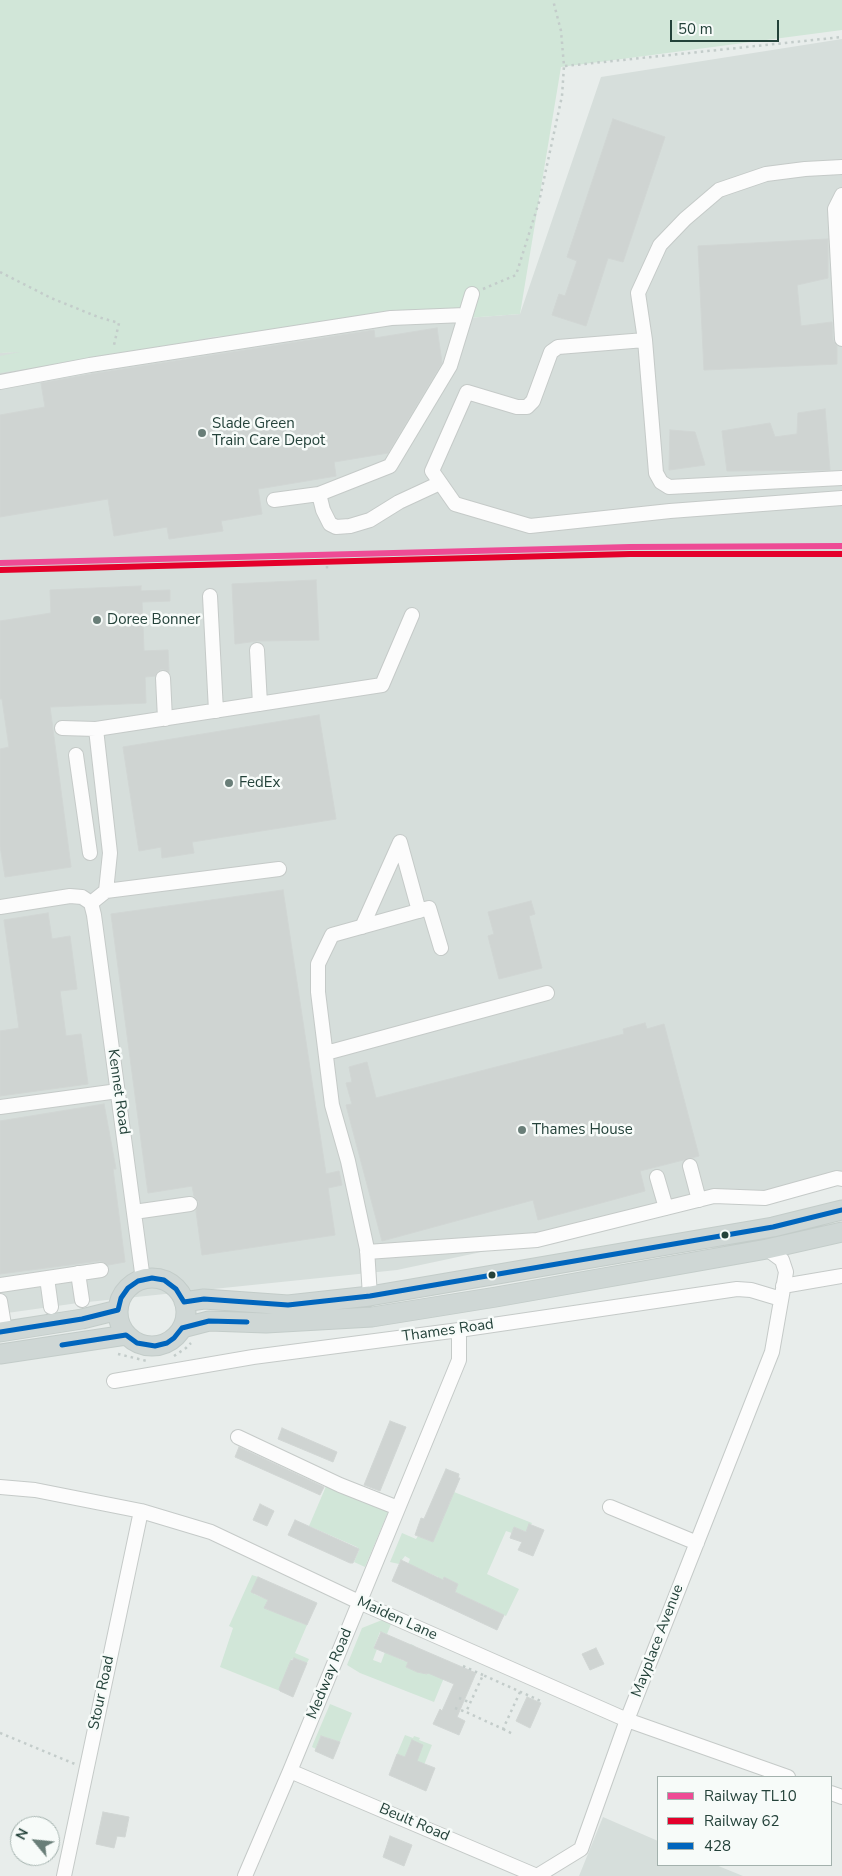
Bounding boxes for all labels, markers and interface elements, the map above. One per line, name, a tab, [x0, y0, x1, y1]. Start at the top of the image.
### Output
scale bar	[672, 10, 781, 42]
text: 50 m	[678, 19, 713, 39]
place label: Slade Green Train Care Depot	[212, 415, 325, 450]
marker: Slade Green Train Care Depot	[196, 427, 208, 439]
place label: Doree Bonner	[107, 611, 200, 629]
marker: Doree Bonner	[91, 614, 103, 626]
place label: FedEx	[239, 774, 280, 792]
marker: FedEx	[223, 777, 235, 789]
street label: Kennet Road	[103, 1048, 133, 1136]
place label: Thames House	[532, 1121, 633, 1139]
marker: Thames House	[516, 1124, 528, 1136]
unlabelled marker	[720, 1230, 730, 1240]
unlabelled marker	[487, 1270, 497, 1280]
street label: Thames Road	[401, 1316, 495, 1346]
street label: Mayplace Avenue	[628, 1582, 688, 1700]
street label: Maiden Lane	[354, 1593, 440, 1645]
street label: Medway Road	[304, 1626, 356, 1722]
street label: Stour Road	[85, 1654, 119, 1732]
legend	[657, 1776, 832, 1866]
text: Railway TL10	[704, 1786, 797, 1806]
street label: Beult Road	[376, 1800, 452, 1846]
text: Railway 62	[704, 1811, 780, 1831]
north arrow	[10, 1816, 60, 1866]
text: N	[11, 1825, 33, 1843]
text: 428	[704, 1836, 731, 1856]

